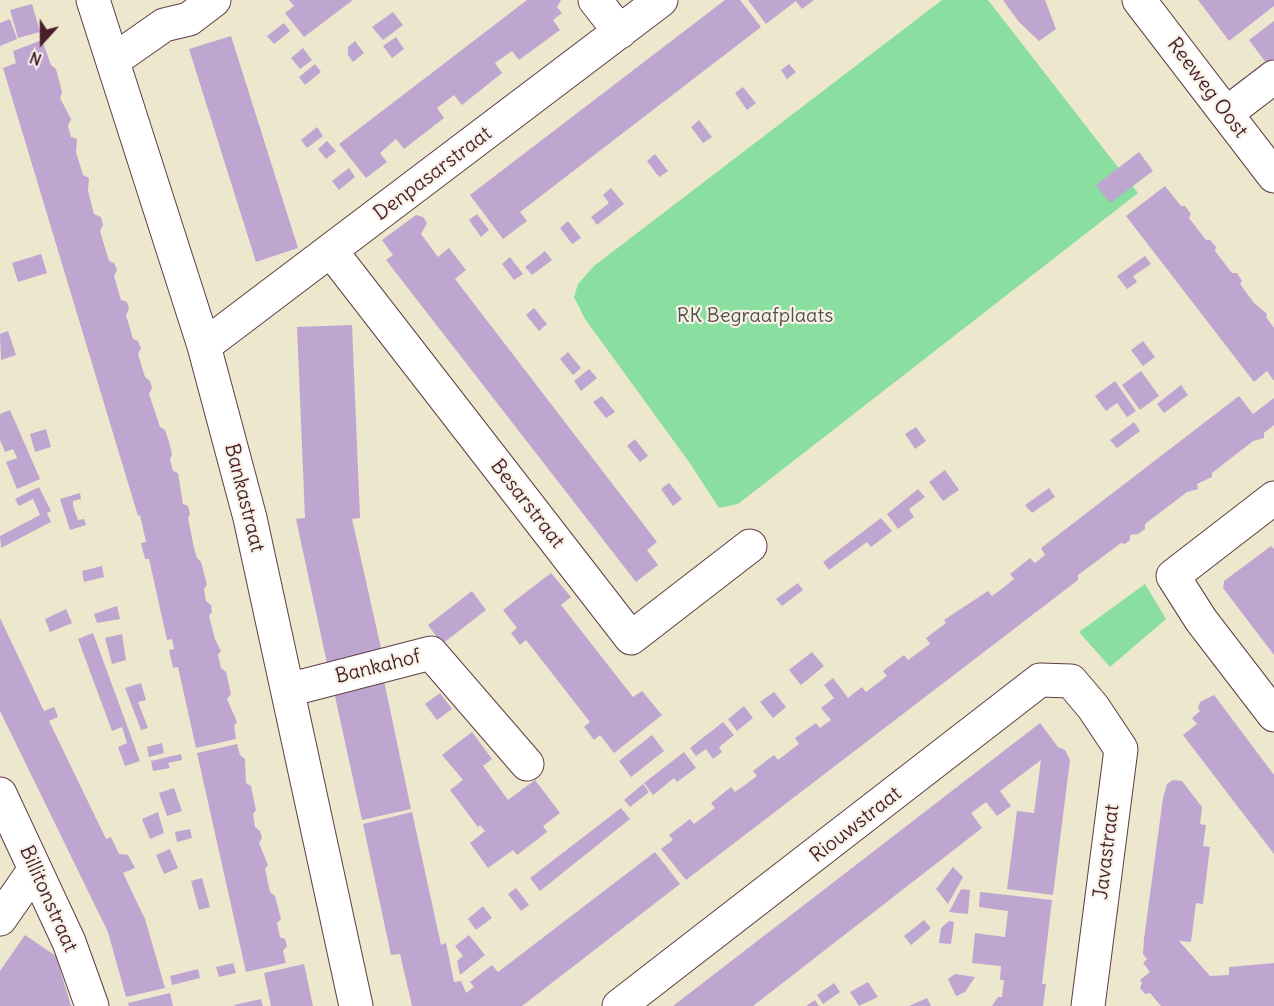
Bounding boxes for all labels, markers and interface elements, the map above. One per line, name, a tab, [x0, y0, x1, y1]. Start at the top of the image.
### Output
north arrow	[12, 12, 72, 72]
street label: Reeweg Oost	[1162, 33, 1252, 143]
text: N	[27, 47, 44, 70]
street label: Denpasarstraat	[369, 122, 497, 226]
park label: RK Begraafplaats	[677, 304, 833, 328]
street label: Bankastraat	[219, 441, 269, 555]
street label: Besarstraat	[485, 455, 569, 553]
street label: Bankahof	[333, 645, 423, 689]
street label: Riouwstraat	[806, 782, 906, 868]
street label: Javastraat	[1089, 803, 1125, 901]
street label: Billitonstraat	[14, 842, 82, 956]

